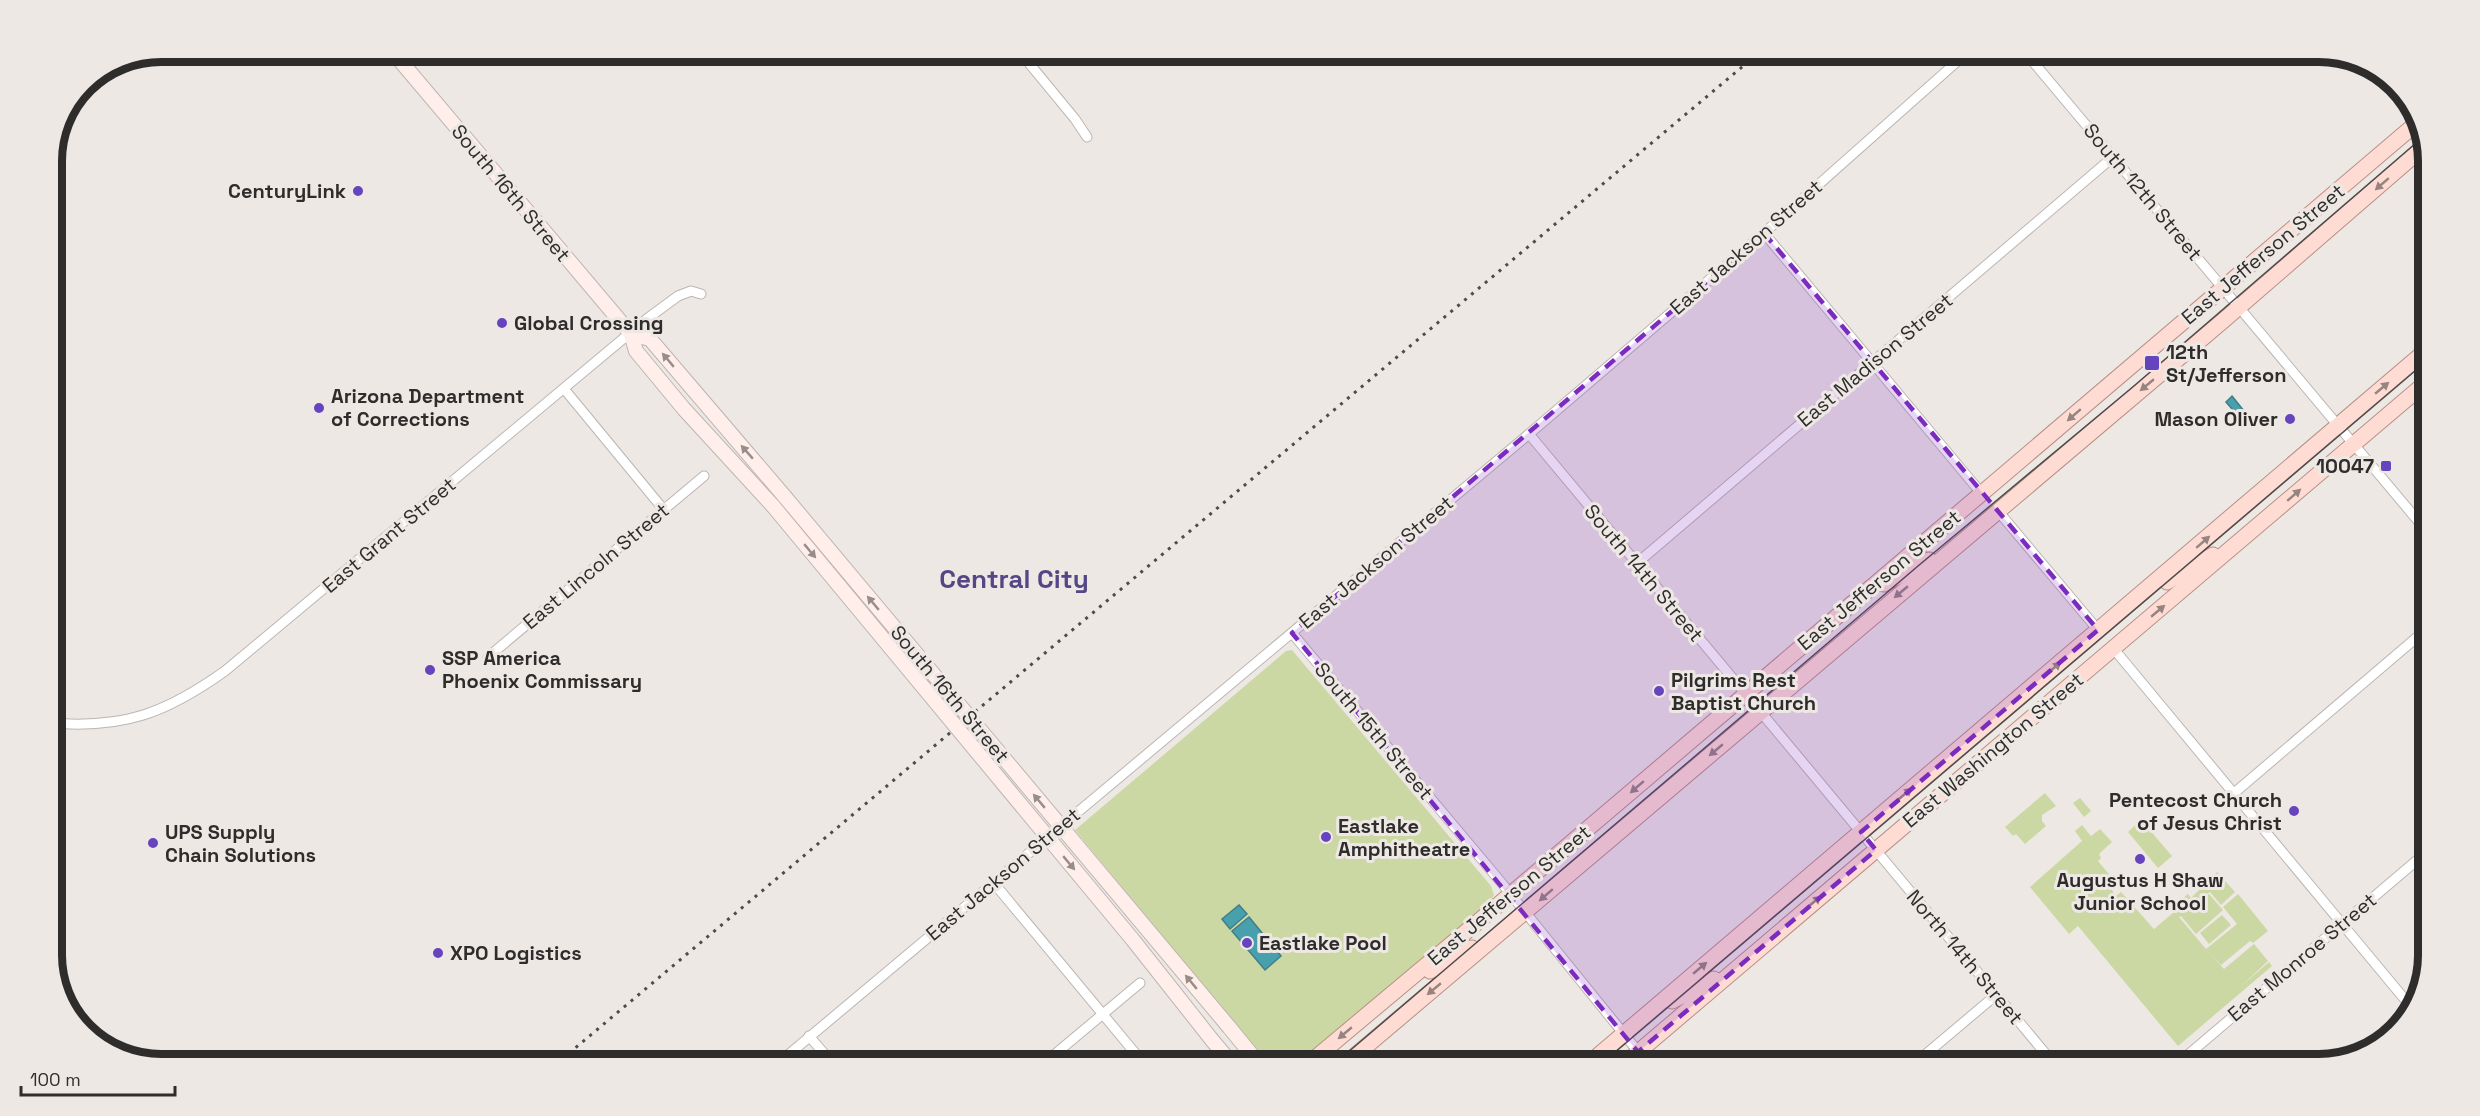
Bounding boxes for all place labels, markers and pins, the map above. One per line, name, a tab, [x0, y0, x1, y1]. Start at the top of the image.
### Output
place label: CenturyLink	[228, 178, 346, 204]
marker: CenturyLink	[351, 184, 365, 198]
place label: Global Crossing	[514, 310, 664, 336]
marker: Global Crossing	[495, 316, 509, 330]
place label: 12th St/Jefferson	[2166, 339, 2286, 388]
marker: 12th St/Jefferson	[2143, 354, 2161, 372]
place label: Arizona Department of Corrections	[331, 383, 524, 432]
marker: Arizona Department of Corrections	[312, 401, 326, 415]
place label: Mason Oliver	[2154, 406, 2278, 432]
marker: Mason Oliver	[2283, 412, 2297, 426]
place label: 10047	[2316, 453, 2374, 479]
marker: 10047	[2379, 459, 2393, 473]
place label: SSP America Phoenix Commissary	[442, 645, 642, 694]
marker: SSP America Phoenix Commissary	[423, 663, 437, 677]
place label: Pilgrims Rest Baptist Church	[1671, 667, 1816, 716]
marker: Pilgrims Rest Baptist Church	[1652, 684, 1666, 698]
place label: Pentecost Church of Jesus Christ	[2109, 787, 2282, 836]
marker: Pentecost Church of Jesus Christ	[2287, 804, 2301, 818]
place label: Eastlake Amphitheatre	[1338, 813, 1470, 862]
place label: UPS Supply Chain Solutions	[165, 819, 316, 868]
marker: Eastlake Amphitheatre	[1319, 830, 1333, 844]
marker: UPS Supply Chain Solutions	[146, 836, 160, 850]
marker: Augustus H Shaw Junior School	[2133, 852, 2147, 866]
place label: Augustus H Shaw Junior School	[2056, 867, 2224, 916]
place label: Eastlake Pool	[1259, 930, 1387, 956]
marker: Eastlake Pool	[1240, 936, 1254, 950]
place label: XPO Logistics	[450, 940, 582, 966]
marker: XPO Logistics	[431, 946, 445, 960]

